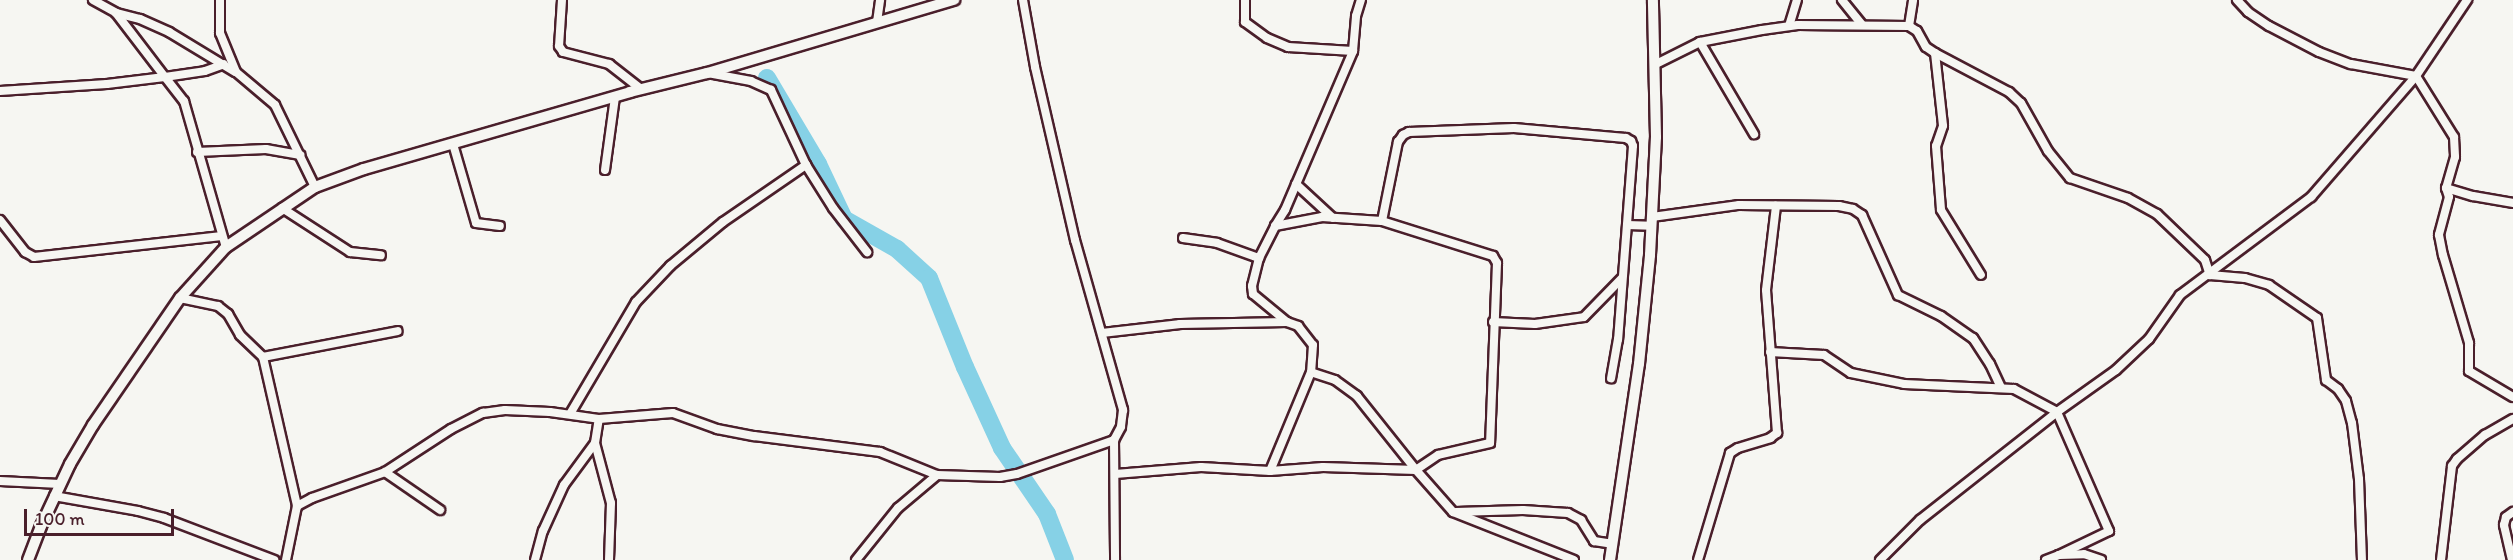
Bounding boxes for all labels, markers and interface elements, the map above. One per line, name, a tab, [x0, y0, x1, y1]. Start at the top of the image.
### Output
scale bar	[27, 497, 177, 535]
text: 100 m	[35, 508, 85, 530]

